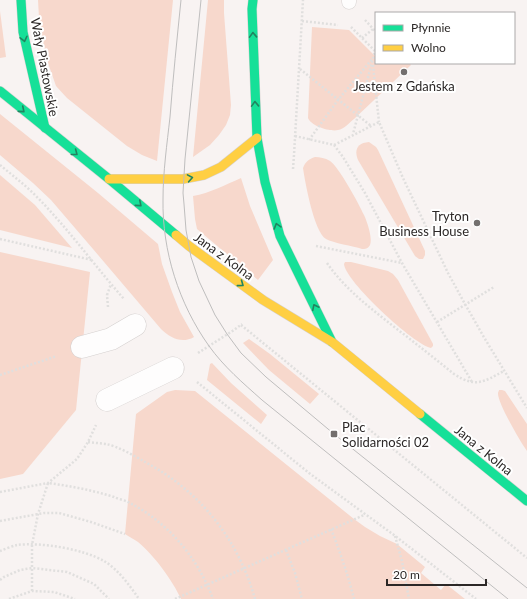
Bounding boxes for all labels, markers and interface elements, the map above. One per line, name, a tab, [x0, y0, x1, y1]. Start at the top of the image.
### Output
legend	[375, 12, 515, 64]
street label: Wały Piastowskie	[28, 16, 62, 118]
text: Płynnie	[411, 20, 451, 35]
one-way arrow	[249, 32, 257, 38]
one-way arrow	[20, 36, 28, 42]
text: Wolno	[411, 40, 446, 55]
marker: Jestem z Gdańska	[399, 67, 409, 77]
place label: Jestem z Gdańska	[353, 78, 455, 94]
one-way arrow	[251, 101, 260, 107]
one-way arrow	[18, 105, 25, 112]
one-way arrow	[71, 148, 78, 155]
one-way arrow	[187, 174, 193, 182]
one-way arrow	[134, 200, 141, 207]
place label: Tryton Business House	[379, 208, 469, 239]
marker: Tryton Business House	[472, 218, 482, 228]
one-way arrow	[273, 223, 282, 230]
street label: Jana z Kolna	[191, 229, 257, 283]
one-way arrow	[237, 279, 244, 286]
one-way arrow	[312, 304, 320, 312]
place label: Plac Solidarności 02	[342, 419, 429, 450]
street label: Jana z Kolna	[452, 422, 516, 478]
marker: Plac Solidarności 02	[329, 429, 339, 439]
scale bar	[387, 561, 486, 587]
text: 20 m	[393, 567, 420, 582]

